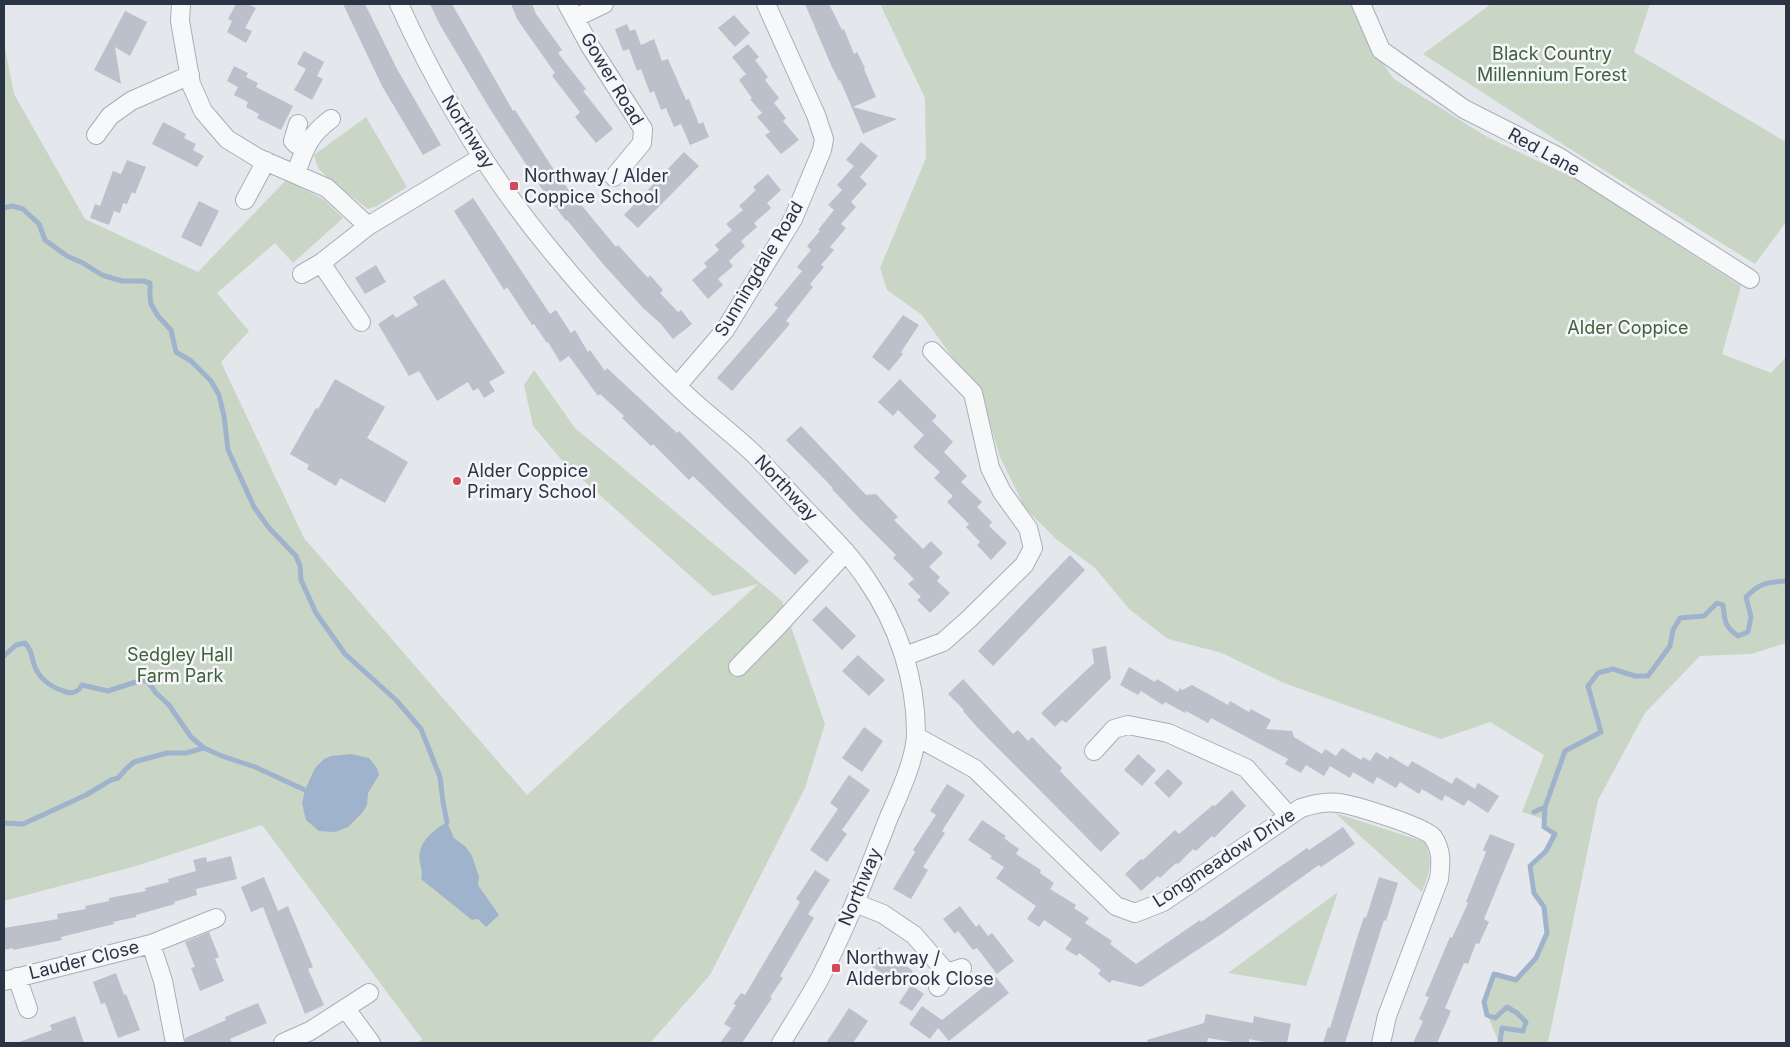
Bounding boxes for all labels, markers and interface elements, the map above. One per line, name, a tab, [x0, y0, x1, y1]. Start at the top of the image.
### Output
street label: Gower Road	[577, 29, 648, 129]
park label: Black Country Millennium Forest	[1477, 43, 1627, 85]
street label: Northway	[438, 91, 499, 172]
street label: Red Lane	[1504, 123, 1584, 180]
place label: Northway / Alder Coppice School	[524, 165, 669, 207]
marker: Northway / Alder Coppice School	[508, 180, 520, 192]
street label: Sunningdale Road	[710, 197, 807, 340]
park label: Alder Coppice	[1567, 317, 1689, 338]
street label: Northway	[751, 450, 822, 525]
place label: Alder Coppice Primary School	[467, 460, 596, 502]
marker: Alder Coppice Primary School	[451, 475, 463, 487]
park label: Sedgley Hall Farm Park	[127, 644, 233, 686]
street label: Longmeadow Drive	[1149, 804, 1299, 911]
street label: Northway	[834, 845, 885, 929]
street label: Lauder Close	[27, 936, 141, 983]
place label: Northway / Alderbrook Close	[846, 947, 994, 989]
marker: Northway / Alderbrook Close	[830, 962, 842, 974]

